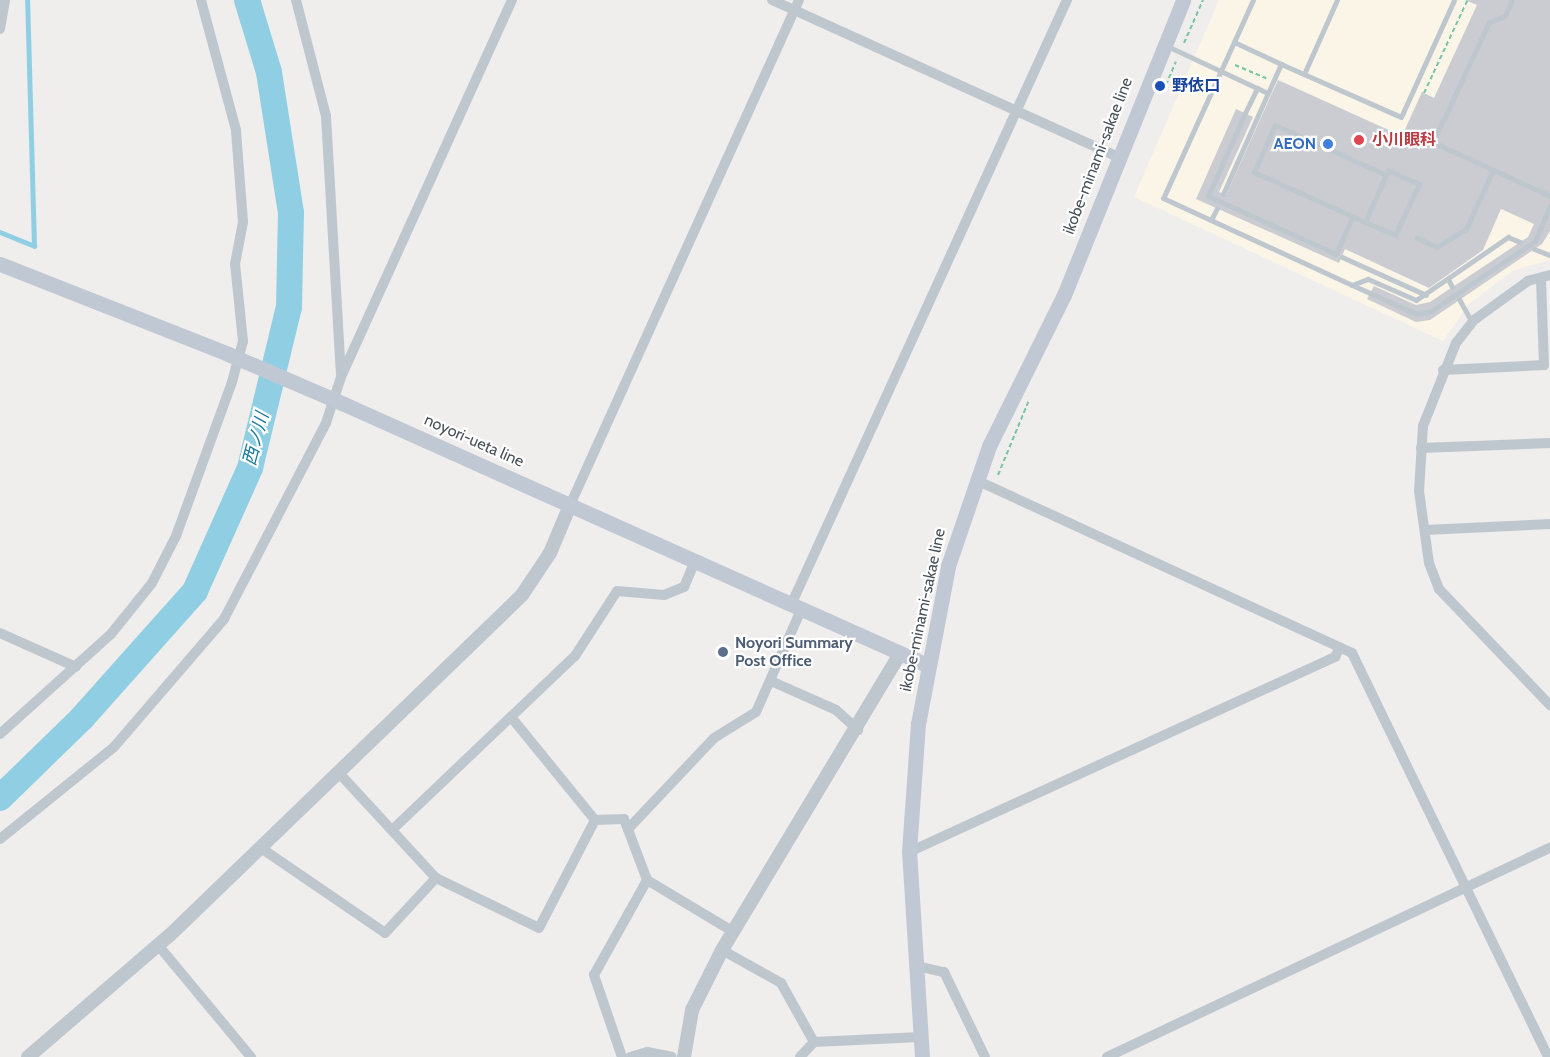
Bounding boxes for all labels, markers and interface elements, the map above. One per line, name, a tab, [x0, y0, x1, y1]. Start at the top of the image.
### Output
street label: ikobe-minami-sakae line	[1059, 75, 1137, 237]
place label: 野依口	[1172, 76, 1220, 96]
marker: 野依口	[1153, 79, 1167, 93]
place label: 小川眼科	[1372, 130, 1436, 150]
marker: 小川眼科	[1350, 131, 1368, 149]
place label: AEON	[1274, 134, 1316, 154]
marker: AEON	[1321, 137, 1335, 151]
water label: 西ノ川	[239, 410, 273, 468]
street label: noyori-ueta line	[421, 410, 527, 472]
street label: ikobe-minami-sakae line	[896, 527, 950, 693]
place label: Noyori Summary Post Office	[735, 633, 853, 671]
marker: Noyori Summary Post Office	[716, 645, 730, 659]

